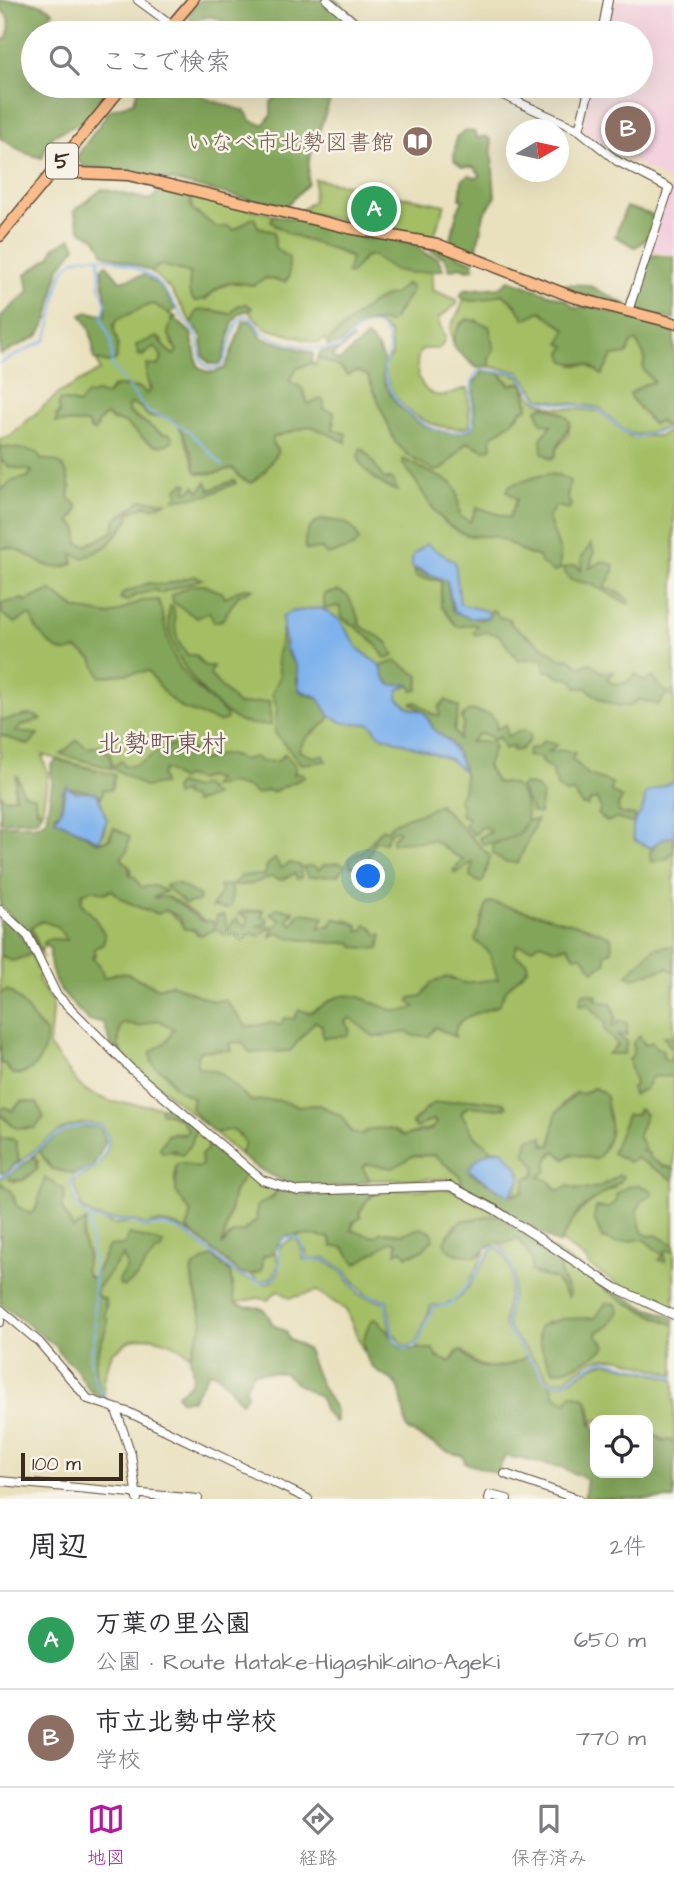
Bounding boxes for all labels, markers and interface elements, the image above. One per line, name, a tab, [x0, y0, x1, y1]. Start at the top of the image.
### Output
search box	[21, 21, 653, 98]
icon: search	[45, 41, 83, 79]
text: ここで検索	[101, 44, 231, 80]
pin: B	[605, 103, 651, 155]
north arrow	[506, 119, 569, 182]
library icon: いなべ市北勢図書館	[400, 125, 434, 159]
place label: いなべ市北勢図書館	[187, 127, 394, 159]
road number: 5	[46, 144, 78, 178]
pin: A	[351, 183, 397, 235]
district label: 北勢町東村	[97, 726, 227, 762]
your location	[351, 859, 385, 893]
map controls	[590, 1415, 653, 1478]
button: locate	[590, 1415, 653, 1478]
scale bar	[21, 1450, 122, 1482]
text: 100 m	[32, 1451, 81, 1478]
text: 周辺	[28, 1526, 88, 1568]
text: 2件	[610, 1531, 646, 1563]
text: 万葉の里公園	[95, 1606, 251, 1642]
text: A	[44, 1624, 58, 1656]
text: 650 m	[574, 1624, 646, 1656]
text: 公園 · Route Hatake-Higashikaino-Ageki	[95, 1646, 500, 1678]
text: 市立北勢中学校	[95, 1704, 277, 1740]
text: B	[43, 1722, 59, 1754]
text: 770 m	[576, 1722, 646, 1754]
text: 学校	[95, 1744, 141, 1776]
tab: 地図	[87, 1800, 125, 1872]
tab: 経路	[299, 1800, 337, 1872]
tab: 保存済み	[511, 1800, 587, 1872]

